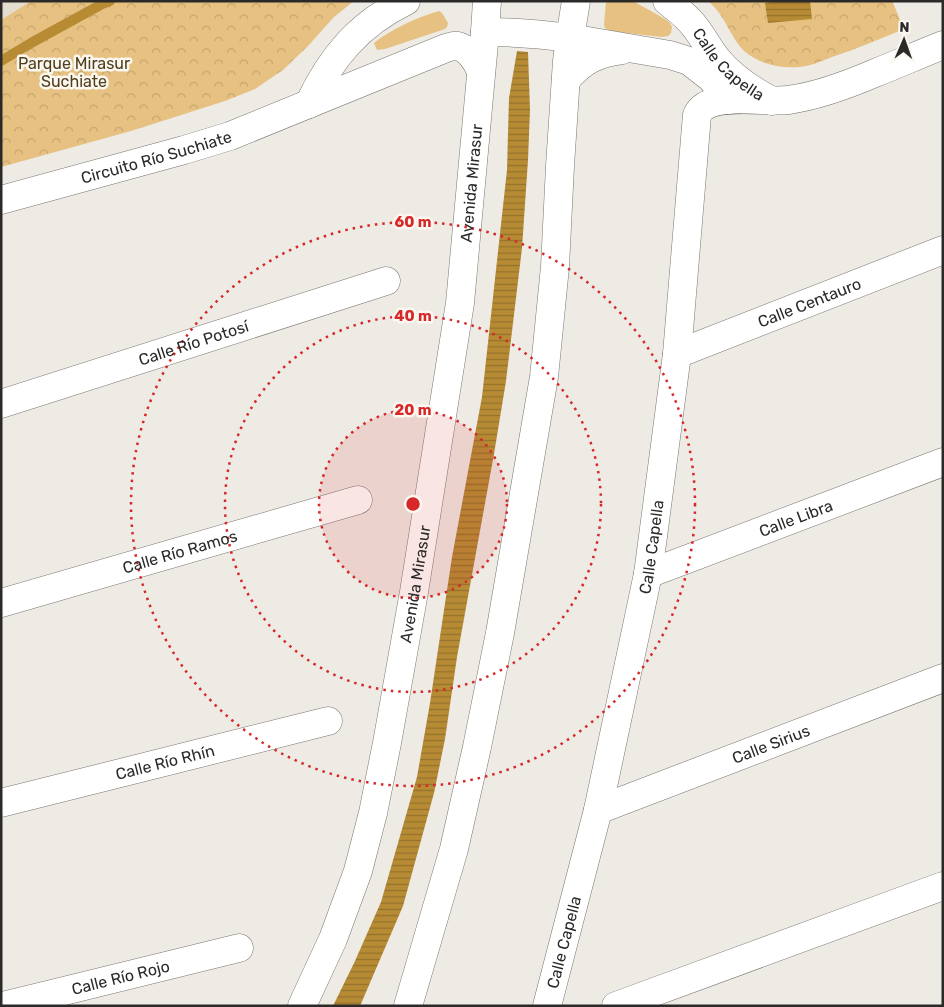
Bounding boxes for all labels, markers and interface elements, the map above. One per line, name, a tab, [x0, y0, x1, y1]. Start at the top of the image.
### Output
north arrow	[879, 15, 929, 65]
text: N	[899, 19, 910, 36]
street label: Calle Capella	[689, 24, 768, 104]
park label: Parque Mirasur Suchiate	[18, 54, 130, 91]
street label: Avenida Mirasur	[456, 123, 486, 243]
street label: Circuito Río Suchiate	[79, 127, 234, 187]
text: 60 m	[395, 213, 431, 231]
street label: Calle Centauro	[755, 274, 864, 331]
text: 40 m	[394, 307, 432, 325]
street label: Calle Río Potosí	[136, 316, 252, 369]
text: 20 m	[395, 401, 431, 419]
centre of rings	[404, 495, 422, 513]
street label: Calle Libra	[756, 495, 835, 541]
street label: Calle Capella	[635, 499, 667, 596]
street label: Avenida Mirasur	[396, 524, 434, 644]
street label: Calle Río Ramos	[120, 526, 239, 577]
street label: Calle Sirius	[729, 720, 812, 767]
street label: Calle Río Rhín	[113, 740, 216, 783]
street label: Calle Capella	[542, 894, 585, 990]
street label: Calle Río Rojo	[69, 956, 172, 998]

